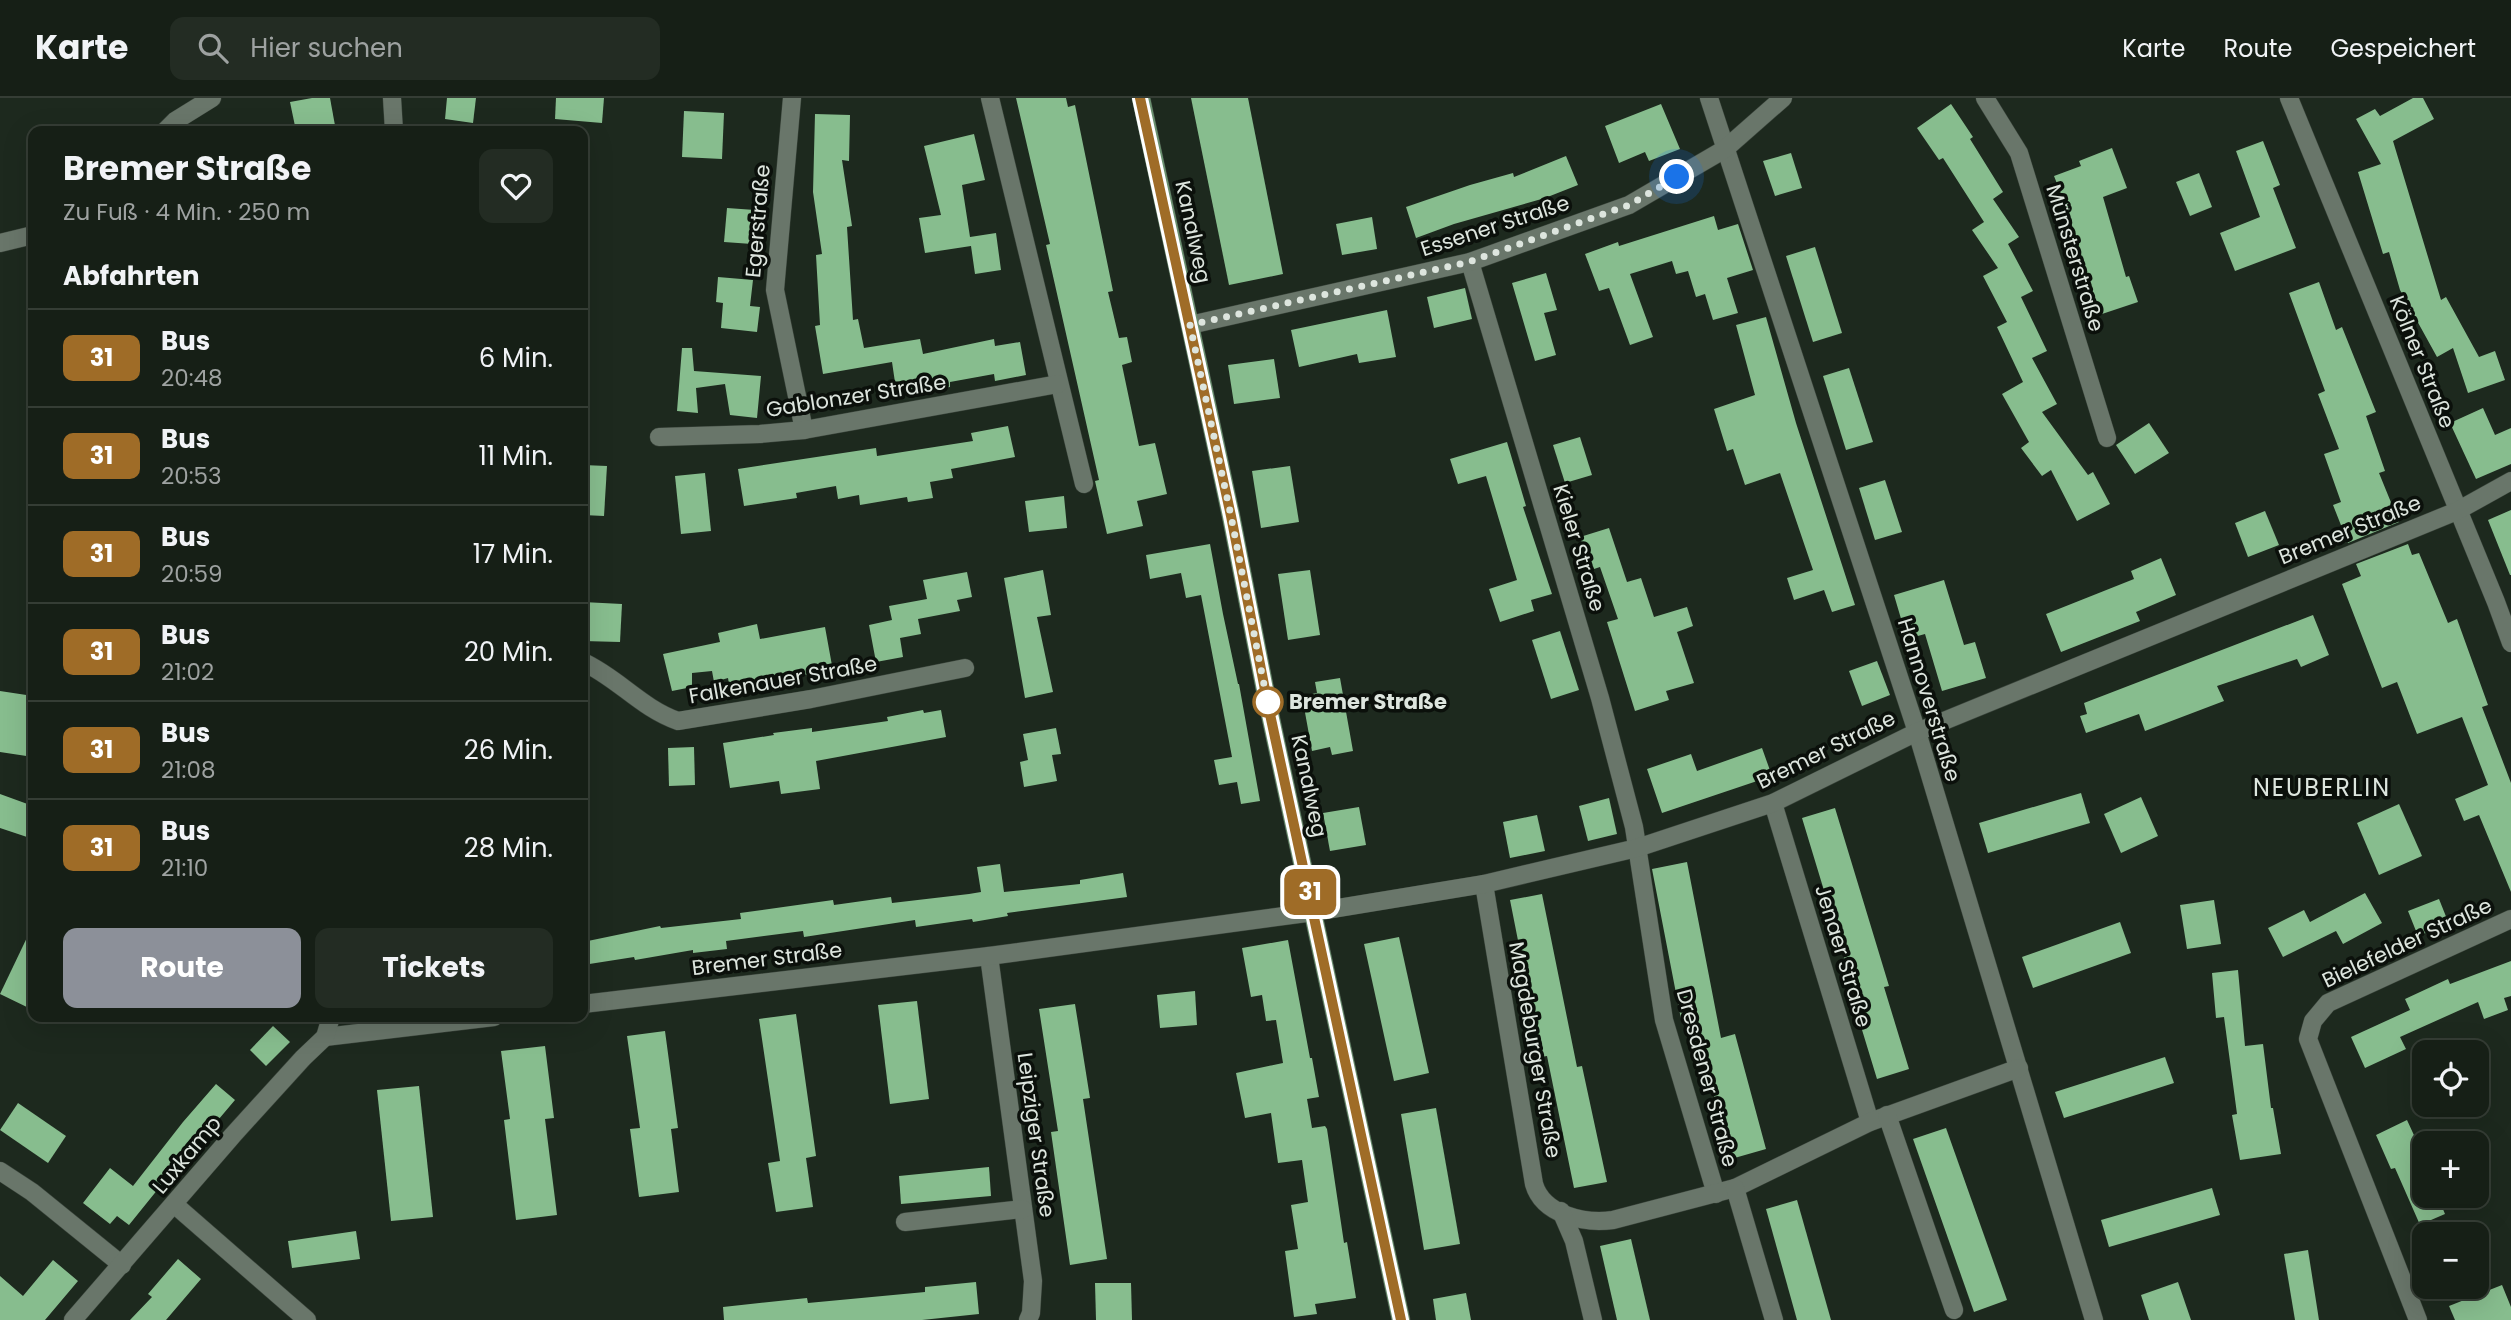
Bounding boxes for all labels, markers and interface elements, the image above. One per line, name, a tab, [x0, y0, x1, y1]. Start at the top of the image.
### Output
search box	[170, 17, 660, 80]
text: Karte	[35, 24, 128, 71]
icon: search	[194, 29, 232, 67]
text: Hier suchen	[250, 30, 403, 66]
text: Karte	[2122, 32, 2185, 65]
text: Route	[2223, 32, 2292, 65]
text: Gespeichert	[2330, 32, 2476, 65]
text: Bremer Straße	[63, 145, 311, 192]
button: heart	[479, 149, 553, 223]
your location	[1659, 159, 1694, 194]
street label: Egerstraße	[738, 163, 777, 279]
street label: Kanalweg	[1168, 178, 1218, 286]
street label: Münsterstraße	[2039, 181, 2112, 335]
street label: Essener Straße	[1417, 188, 1573, 263]
text: Zu Fuß · 4 Min. · 250 m	[63, 196, 310, 228]
text: Abfahrten	[63, 258, 200, 294]
street label: Kölner Straße	[2383, 291, 2462, 432]
text: Bus	[161, 323, 210, 359]
text: 6 Min.	[479, 340, 553, 376]
text: 31	[90, 341, 113, 374]
text: 20:48	[161, 362, 223, 394]
street label: Gablonzer Straße	[764, 367, 948, 424]
text: Bus	[161, 421, 210, 457]
text: 11 Min.	[479, 438, 553, 474]
text: 31	[90, 439, 113, 472]
text: 20:53	[161, 460, 222, 492]
street label: Kieler Straße	[1546, 481, 1613, 615]
street label: Bremer Straße	[2274, 488, 2425, 571]
text: Bus	[161, 519, 210, 555]
text: 17 Min.	[473, 536, 553, 572]
text: 31	[90, 537, 113, 570]
text: 20:59	[161, 558, 223, 590]
street label: Hannoverstraße	[1891, 615, 1968, 785]
text: Bus	[161, 617, 210, 653]
text: 20 Min.	[464, 634, 553, 670]
text: 31	[90, 635, 113, 668]
street label: Falkenauer Straße	[687, 649, 879, 710]
text: 21:02	[161, 656, 214, 688]
marker: Bremer Straße	[1253, 687, 1283, 717]
place label: Bremer Straße	[1289, 687, 1447, 716]
street label: Bremer Straße	[1752, 703, 1900, 796]
text: Bus	[161, 715, 210, 751]
text: 26 Min.	[464, 732, 553, 768]
street label: Kanalweg	[1284, 732, 1334, 840]
text: 31	[90, 733, 113, 766]
text: 21:08	[161, 754, 215, 786]
district label: NEUBERLIN	[2253, 771, 2391, 804]
text: Bus	[161, 813, 210, 849]
text: 28 Min.	[464, 830, 553, 866]
text: 31	[90, 831, 113, 864]
text: 21:10	[161, 852, 208, 884]
line badge: 31	[1278, 869, 1342, 915]
text: 31	[1298, 875, 1322, 908]
street label: Jenaer Straße	[1808, 881, 1879, 1031]
street label: Bielefelder Straße	[2317, 890, 2496, 995]
button: Route	[63, 928, 301, 1008]
button: Tickets	[315, 928, 553, 1008]
street label: Bremer Straße	[690, 935, 844, 982]
street label: Magdeburger Straße	[1502, 939, 1569, 1160]
street label: Dresdener Straße	[1670, 986, 1745, 1170]
map controls	[2412, 1040, 2489, 1299]
button: locate	[2412, 1040, 2489, 1117]
street label: Leipziger Straße	[1011, 1051, 1062, 1219]
street label: Luxkamp	[145, 1110, 228, 1200]
button: +	[2412, 1131, 2489, 1208]
button: −	[2412, 1222, 2489, 1299]

